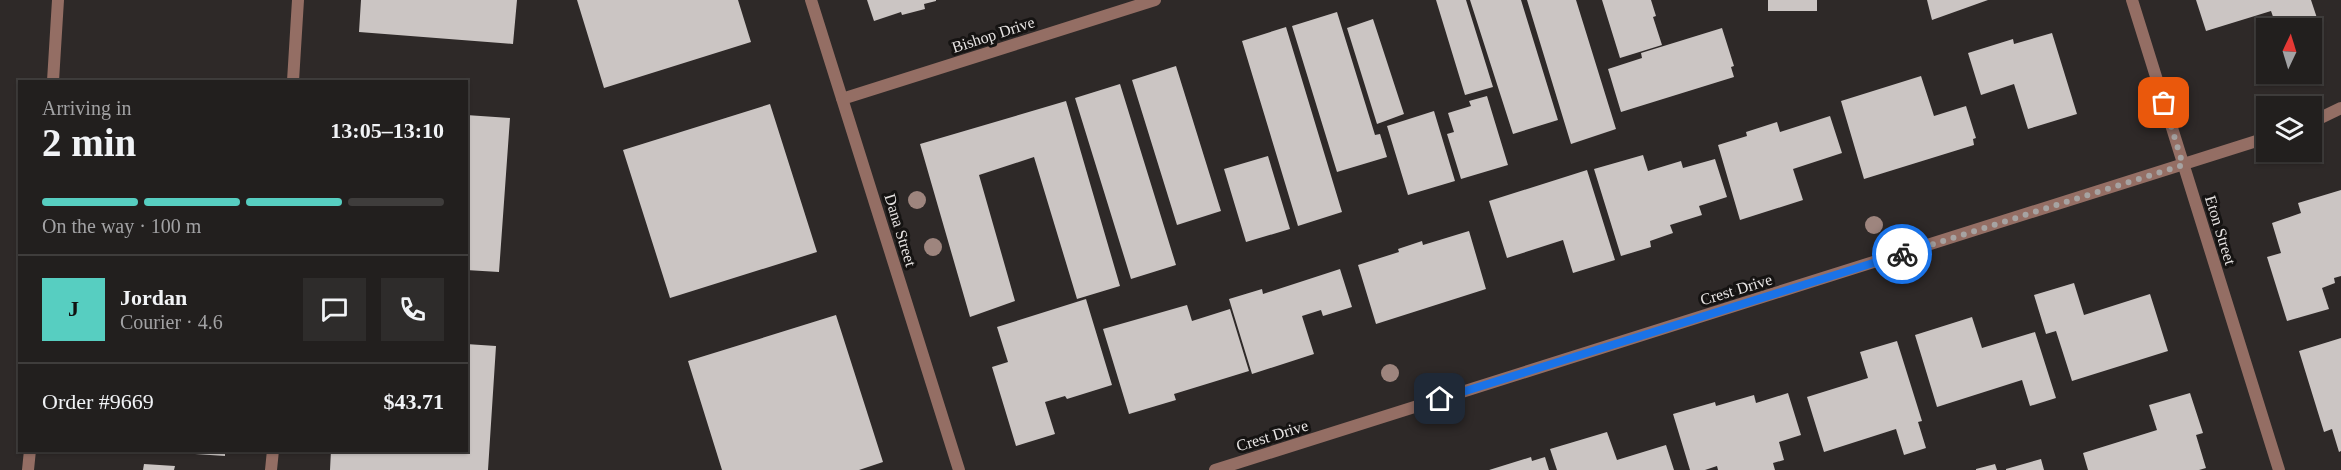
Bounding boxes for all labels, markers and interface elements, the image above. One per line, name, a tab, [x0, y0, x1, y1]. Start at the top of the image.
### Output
street label: Bishop Drive	[950, 13, 1037, 57]
north arrow	[2256, 18, 2322, 84]
map controls	[2256, 18, 2322, 162]
pin	[2138, 77, 2189, 128]
icon: bag	[2147, 86, 2180, 119]
button: layers	[2256, 96, 2322, 162]
text: Arriving in	[42, 97, 131, 119]
text: 13:05–13:10	[330, 118, 444, 143]
text: 2 min	[42, 121, 136, 164]
street label: Dana Street	[881, 192, 920, 269]
street label: Eton Street	[2202, 193, 2239, 267]
text: On the way · 100 m	[42, 215, 201, 237]
courier	[1872, 224, 1932, 284]
icon: bike	[1886, 238, 1919, 271]
street label: Crest Drive	[1698, 271, 1774, 308]
button: chat	[303, 278, 366, 341]
button: phone	[381, 278, 444, 341]
text: Jordan	[120, 285, 187, 310]
text: J	[68, 296, 79, 321]
text: Courier · 4.6	[120, 311, 223, 333]
pin	[1414, 373, 1465, 424]
icon: home	[1423, 382, 1456, 415]
text: Order #9669	[42, 389, 154, 414]
text: $43.71	[384, 389, 444, 414]
street label: Crest Drive	[1234, 417, 1310, 454]

